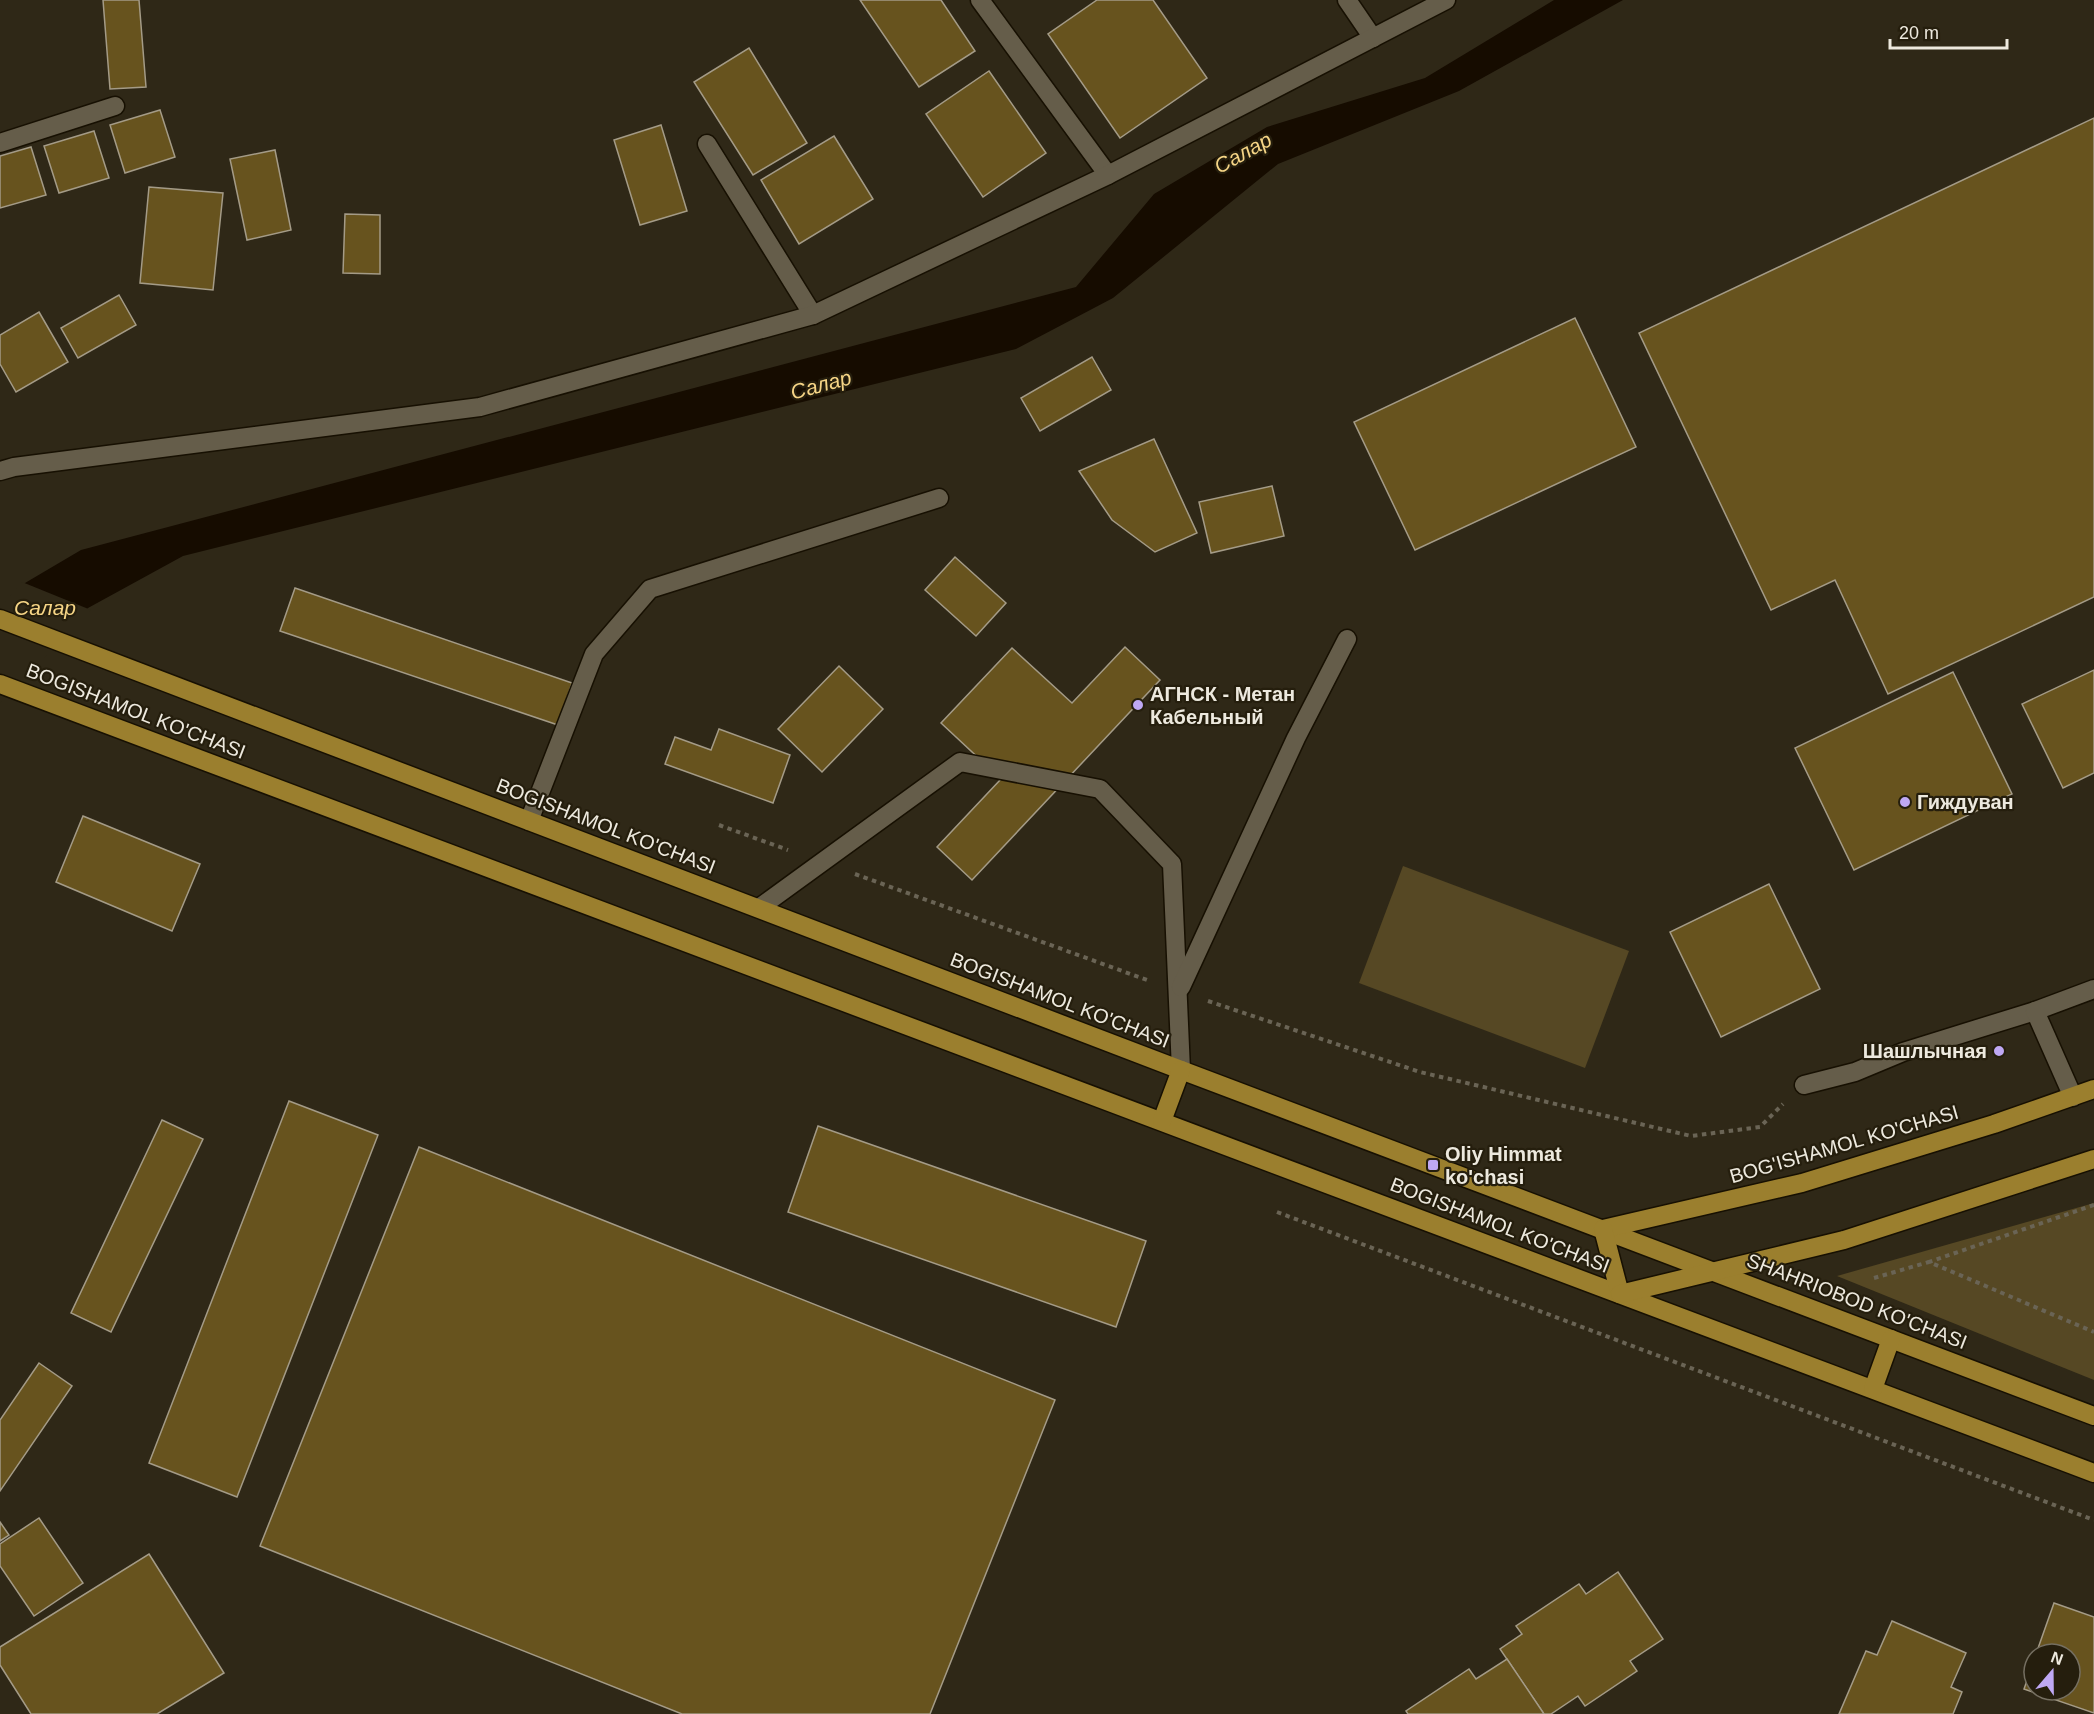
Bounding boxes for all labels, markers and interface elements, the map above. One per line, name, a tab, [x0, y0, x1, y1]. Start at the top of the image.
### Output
scale bar	[1890, 12, 2007, 50]
text: 20 m	[1899, 23, 1939, 43]
water label: Салар	[1210, 127, 1275, 178]
water label: Салар	[788, 365, 854, 404]
water label: Салар	[14, 596, 76, 619]
street label: BOGISHAMOL KO'CHASI	[23, 659, 249, 763]
place label: АГНСК - Метан Кабельный	[1150, 683, 1295, 728]
marker: АГНСК - Метан Кабельный	[1131, 698, 1145, 712]
street label: BOGISHAMOL KO'CHASI	[493, 774, 719, 878]
place label: Гиждуван	[1917, 791, 2014, 813]
marker: Гиждуван	[1898, 795, 1912, 809]
street label: BOGISHAMOL KO'CHASI	[947, 948, 1173, 1052]
place label: Шашлычная	[1863, 1040, 1987, 1062]
marker: Шашлычная	[1992, 1044, 2006, 1058]
street label: BOG'ISHAMOL KO'CHASI	[1727, 1101, 1961, 1187]
place label: Oliy Himmat ko'chasi	[1445, 1143, 1562, 1188]
marker: Oliy Himmat ko'chasi	[1426, 1158, 1440, 1172]
street label: BOGISHAMOL KO'CHASI	[1387, 1173, 1613, 1277]
street label: SHAHRIOBOD KO'CHASI	[1744, 1249, 1970, 1353]
north arrow	[2022, 1642, 2082, 1702]
text: N	[2049, 1648, 2065, 1668]

